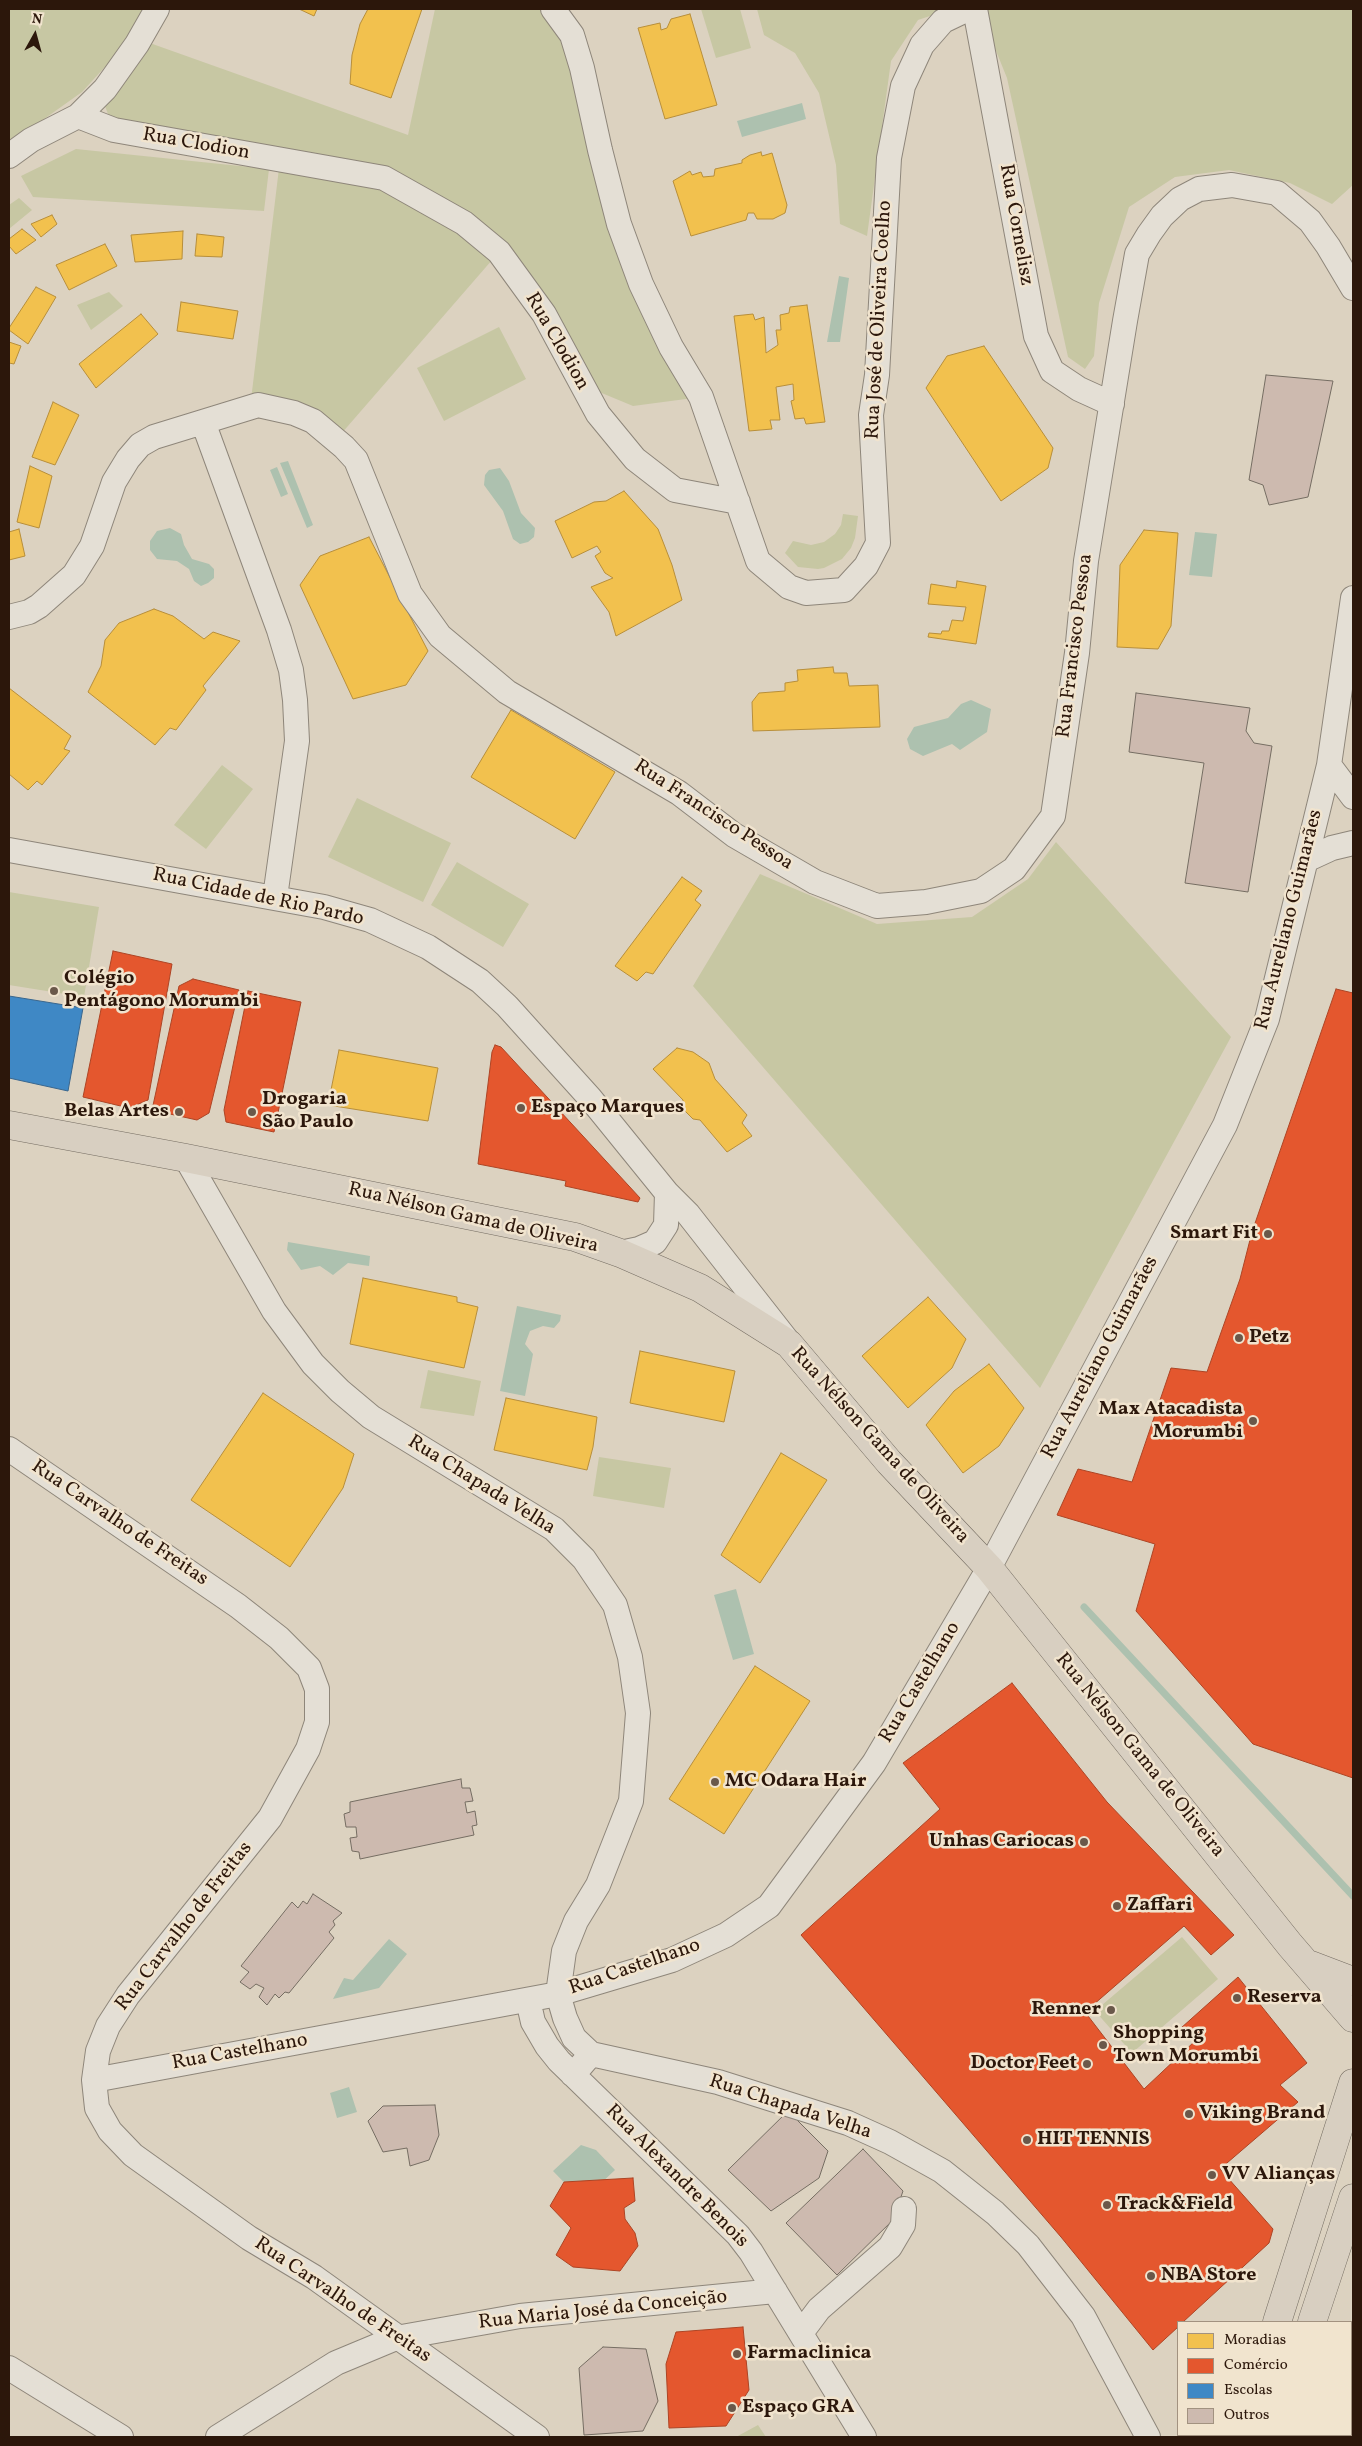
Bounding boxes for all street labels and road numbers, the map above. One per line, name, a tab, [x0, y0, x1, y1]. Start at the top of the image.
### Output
street label: Rua Clodion	[141, 124, 251, 166]
street label: Rua Cornelisz	[993, 162, 1037, 288]
street label: Rua José de Oliveira Coelho	[862, 200, 898, 440]
street label: Rua Clodion	[518, 289, 594, 395]
street label: Rua Francisco Pessoa	[1053, 553, 1099, 739]
street label: Rua Francisco Pessoa	[629, 755, 797, 877]
street label: Rua Aureliano Guimarães	[1251, 807, 1329, 1033]
street label: Rua Cidade de Rio Pardo	[150, 864, 366, 932]
street label: Rua Nélson Gama de Oliveira	[345, 1178, 601, 1260]
street label: Rua Aureliano Guimarães	[1037, 1252, 1165, 1464]
street label: Rua Nélson Gama de Oliveira	[784, 1343, 974, 1549]
street label: Rua Chapada Velha	[403, 1431, 559, 1541]
street label: Rua Carvalho de Freitas	[26, 1456, 212, 1592]
street label: Rua Castelhano	[875, 1618, 967, 1748]
street label: Rua Nélson Gama de Oliveira	[1049, 1649, 1229, 1863]
street label: Rua Carvalho de Freitas	[111, 1838, 259, 2016]
street label: Rua Castelhano	[566, 1934, 704, 2002]
street label: Rua Castelhano	[170, 2029, 310, 2077]
street label: Rua Chapada Velha	[706, 2070, 874, 2146]
street label: Rua Alexandre Benois	[599, 2100, 753, 2254]
street label: Rua Carvalho de Freitas	[249, 2233, 435, 2369]
street label: Rua Maria José da Conceição	[477, 2286, 729, 2336]

